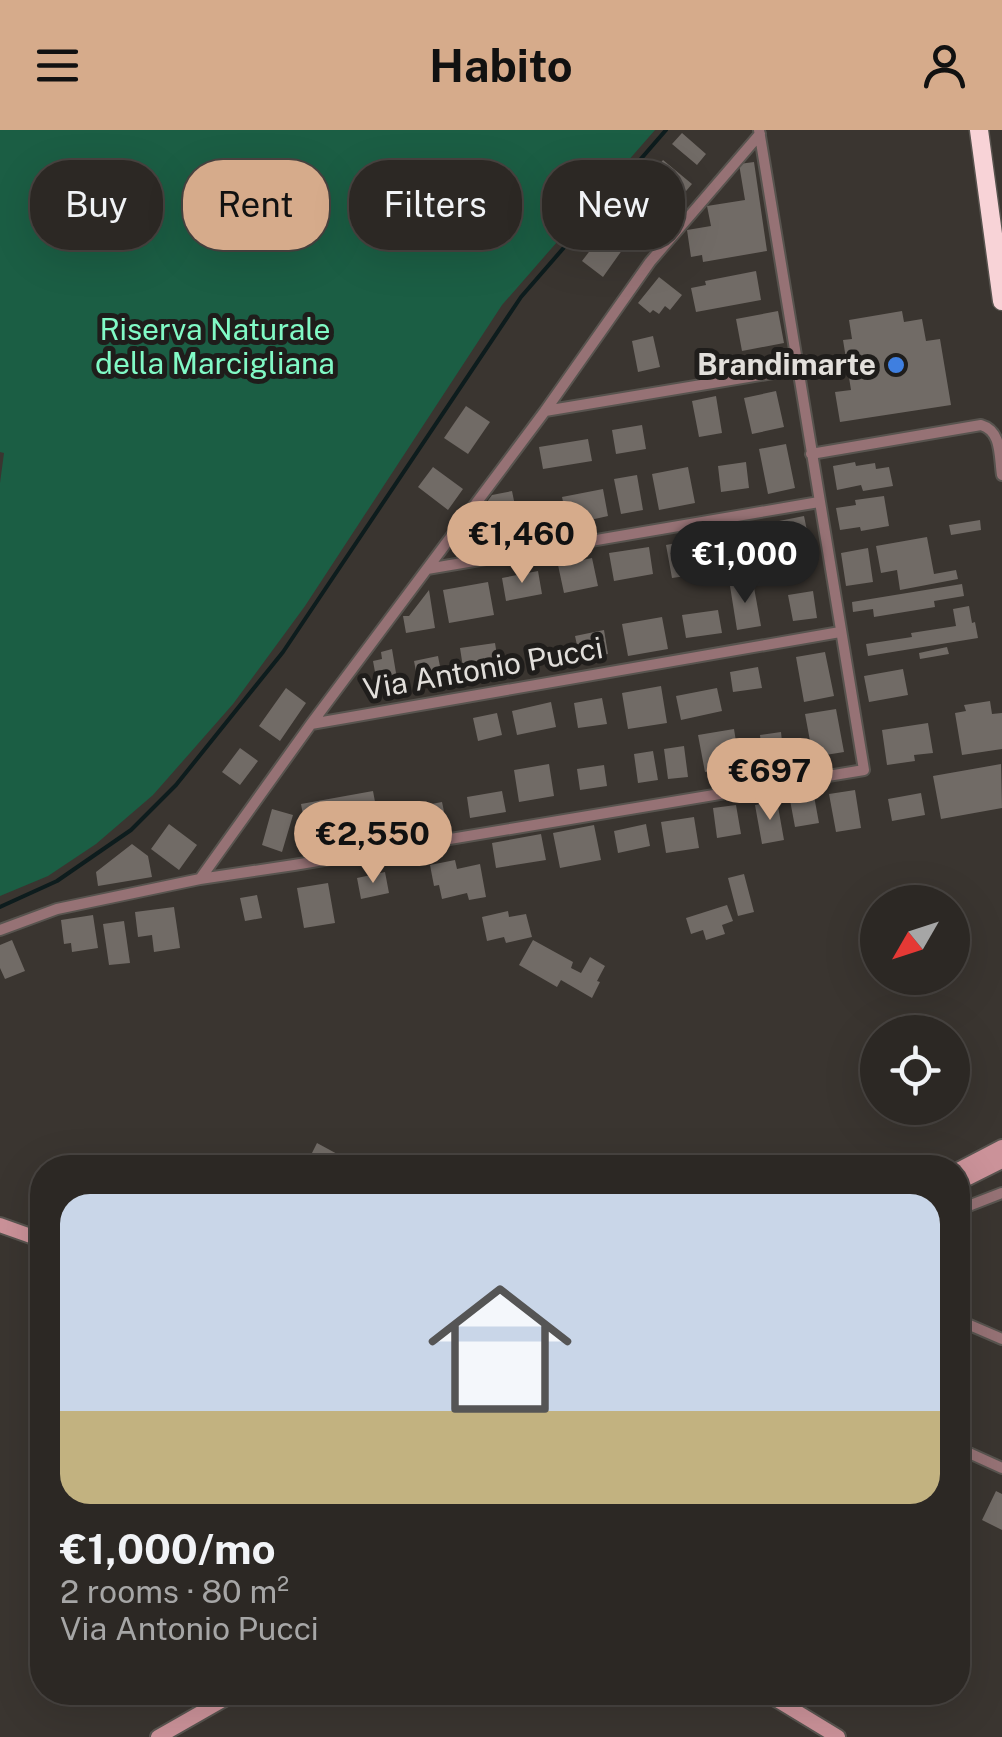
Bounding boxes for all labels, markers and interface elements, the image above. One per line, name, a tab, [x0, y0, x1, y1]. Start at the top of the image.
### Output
icon: menu	[30, 38, 85, 93]
icon: person	[917, 38, 972, 93]
text: Habito	[429, 39, 573, 92]
chip: Buy	[30, 160, 163, 250]
chip: Rent	[183, 160, 329, 250]
chip: Filters	[349, 160, 522, 250]
chip: New	[542, 160, 685, 250]
park label: Riserva Naturale della Marcigliana	[95, 311, 335, 381]
place label: Brandimarte	[697, 346, 876, 382]
marker: Brandimarte	[885, 354, 907, 376]
pin: €1,460	[441, 501, 603, 586]
text: €1,460	[469, 515, 575, 552]
pin: €1,000	[664, 521, 826, 606]
text: €1,000	[692, 535, 798, 572]
street label: Via Antonio Pucci	[360, 629, 605, 707]
pin: €697	[711, 738, 829, 823]
text: €697	[729, 752, 811, 789]
pin: €2,550	[292, 801, 454, 886]
text: €2,550	[316, 815, 430, 852]
north arrow	[860, 885, 970, 995]
map controls	[860, 885, 970, 1125]
button: locate	[860, 1015, 970, 1125]
icon: home	[410, 1259, 590, 1439]
text: €1,000/mo	[60, 1524, 276, 1573]
text: 2 rooms · 80 m²	[60, 1573, 289, 1610]
text: Via Antonio Pucci	[60, 1610, 319, 1647]

